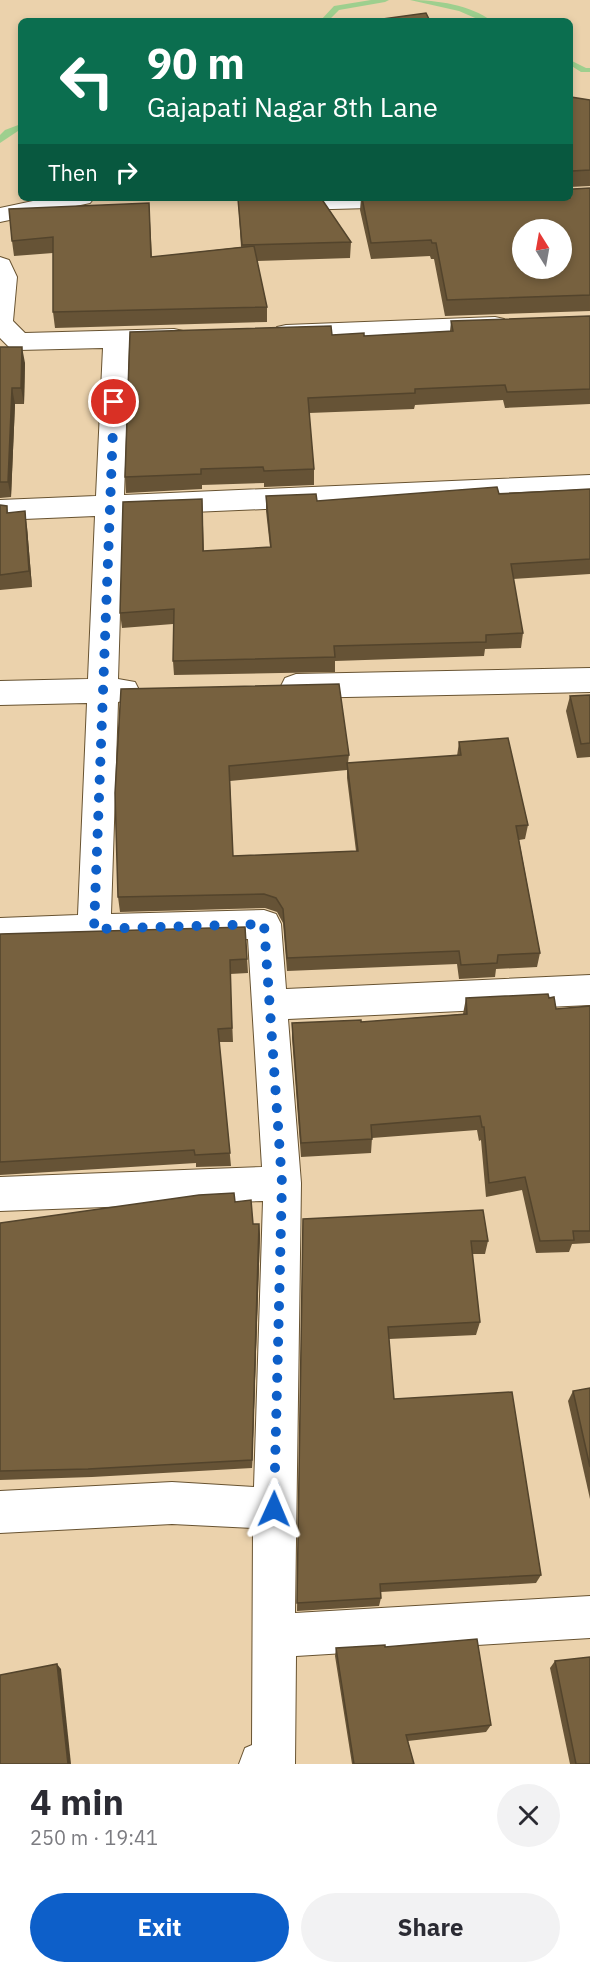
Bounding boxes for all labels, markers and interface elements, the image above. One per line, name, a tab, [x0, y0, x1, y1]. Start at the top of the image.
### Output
text: 90 m	[147, 36, 245, 91]
icon: left	[48, 42, 126, 120]
text: Gajapati Nagar 8th Lane	[147, 89, 438, 124]
icon: right	[110, 156, 143, 189]
text: Then	[48, 158, 98, 187]
north arrow	[512, 219, 572, 279]
map controls	[512, 219, 572, 279]
pin	[88, 376, 139, 427]
icon: arrive	[97, 385, 130, 418]
position arrow	[242, 1477, 306, 1541]
text: 4 min	[30, 1778, 124, 1825]
button: close	[497, 1784, 560, 1847]
text: 250 m · 19:41	[30, 1824, 158, 1851]
button: Exit	[30, 1893, 289, 1962]
button: Share	[301, 1893, 560, 1962]

